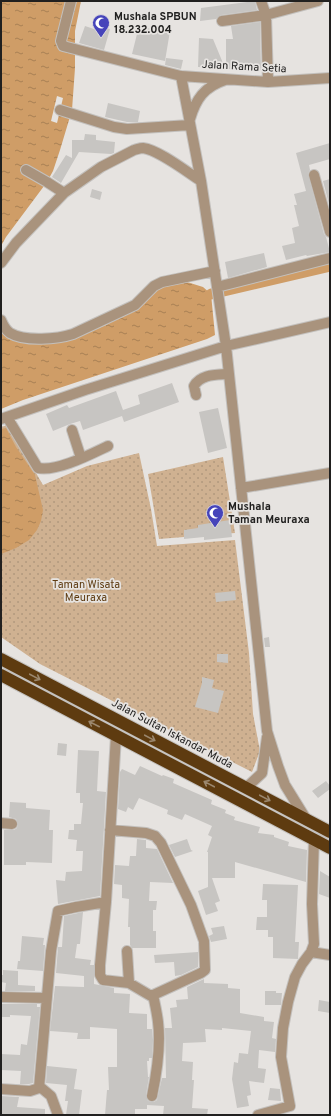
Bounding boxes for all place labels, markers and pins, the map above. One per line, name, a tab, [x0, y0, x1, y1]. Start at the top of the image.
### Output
place label: Mushala SPBUN 18.232.004	[114, 10, 197, 37]
mosque icon: Mushala SPBUN 18.232.004	[91, 13, 111, 38]
place label: Mushala Taman Meuraxa	[228, 500, 310, 527]
mosque icon: Mushala Taman Meuraxa	[205, 503, 225, 528]

